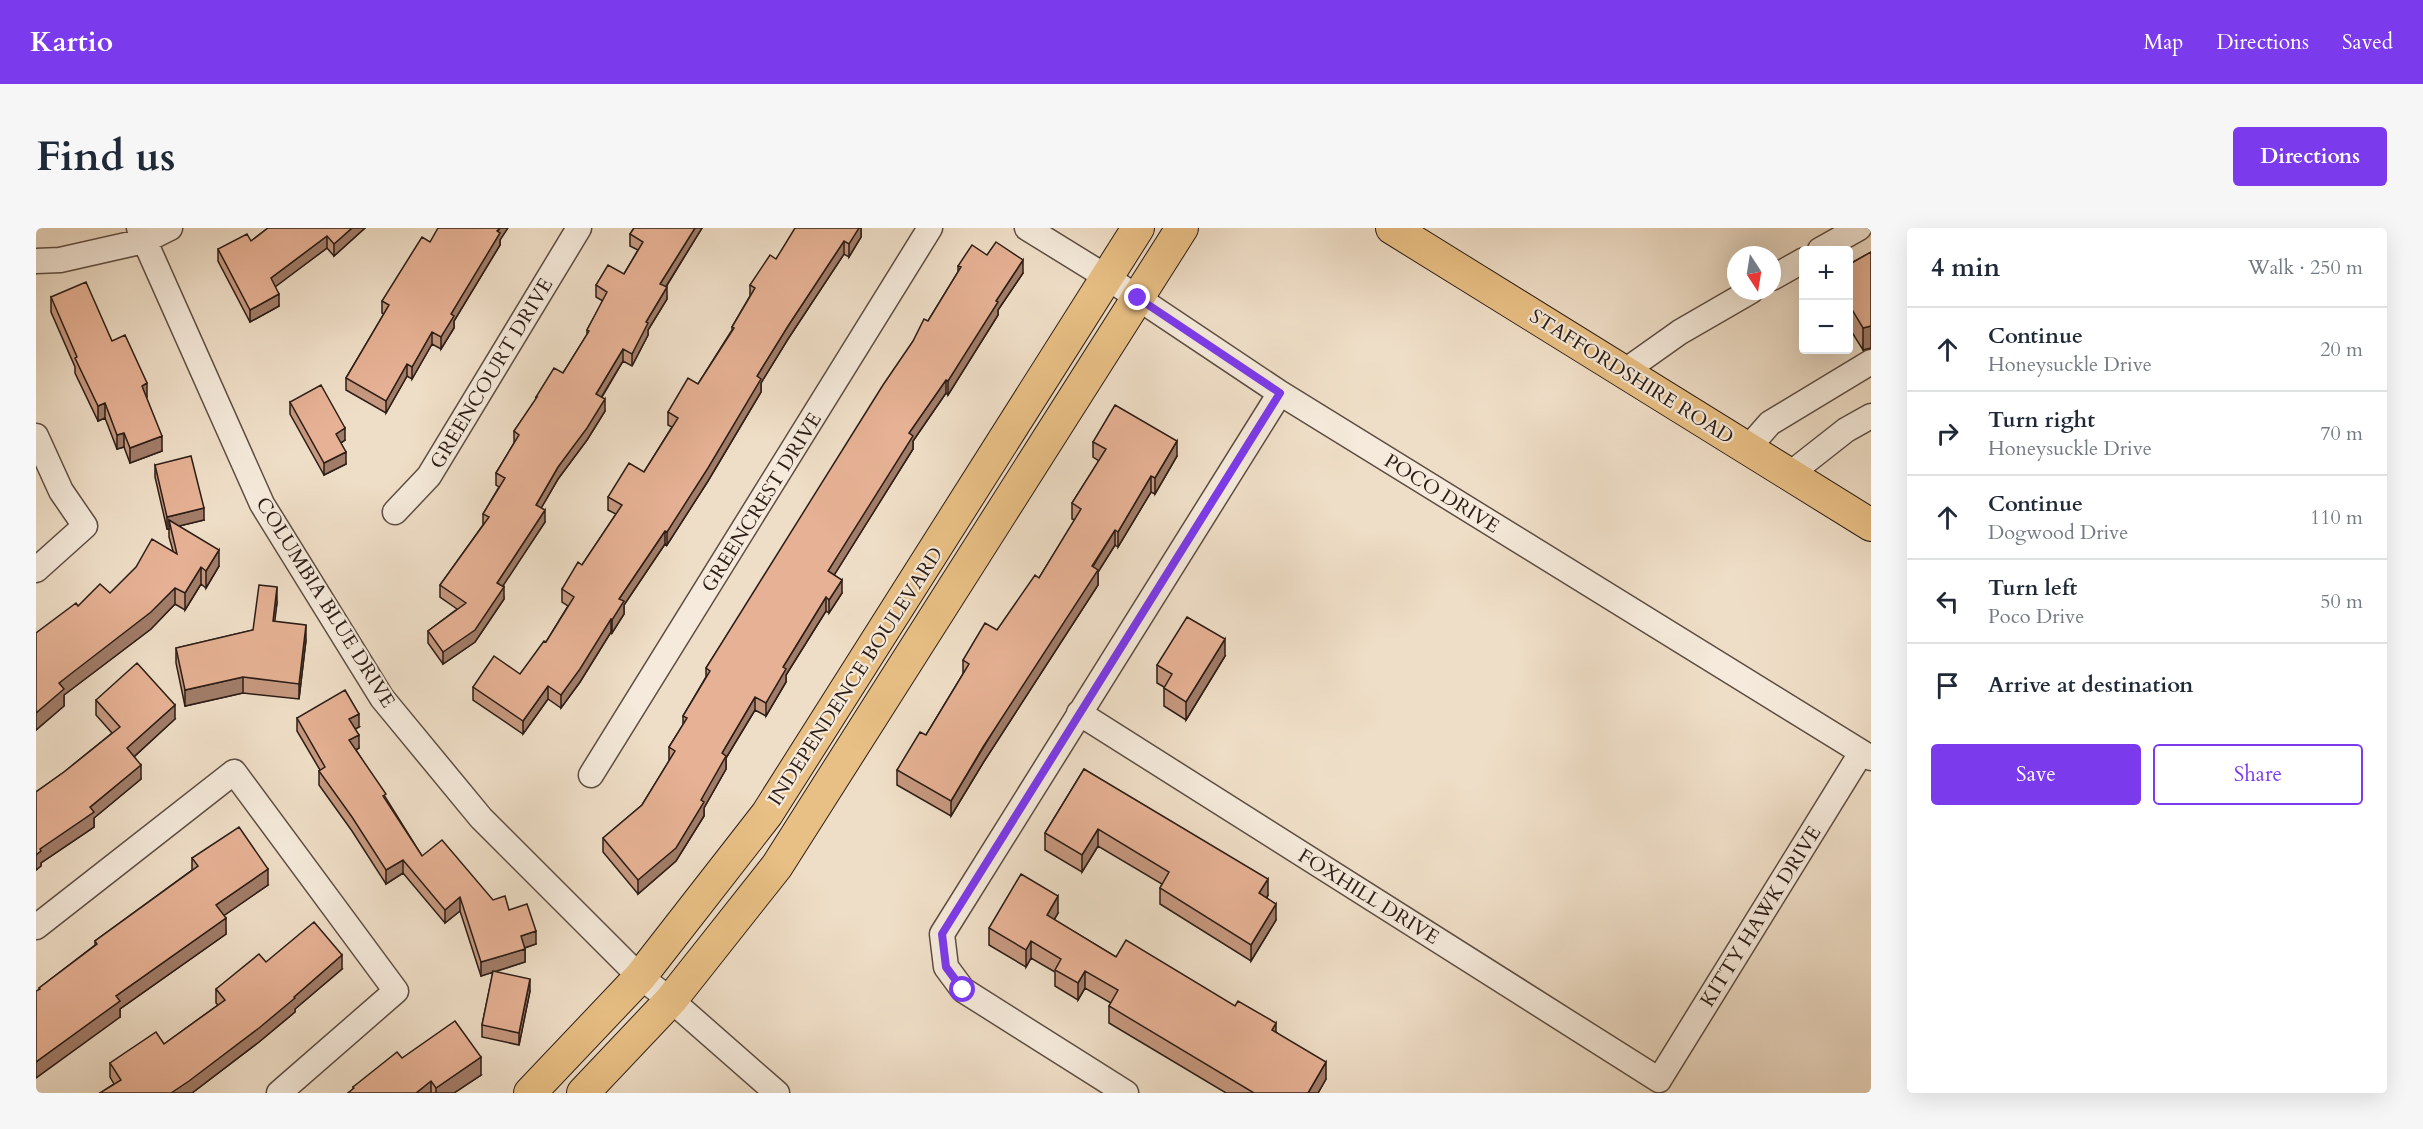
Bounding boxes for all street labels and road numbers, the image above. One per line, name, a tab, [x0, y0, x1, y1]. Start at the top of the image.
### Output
street label: GREENCOURT DRIVE	[424, 273, 559, 474]
street label: STAFFORDSHIRE ROAD	[1525, 302, 1739, 450]
street label: GREENCREST DRIVE	[695, 407, 828, 597]
street label: POCO DRIVE	[1379, 447, 1504, 540]
street label: COLUMBIA BLUE DRIVE	[250, 492, 402, 713]
street label: INDEPENDENCE BOULEVARD	[762, 542, 949, 811]
street label: KITTY HAWK DRIVE	[1694, 821, 1827, 1012]
street label: FOXHILL DRIVE	[1293, 842, 1444, 951]

